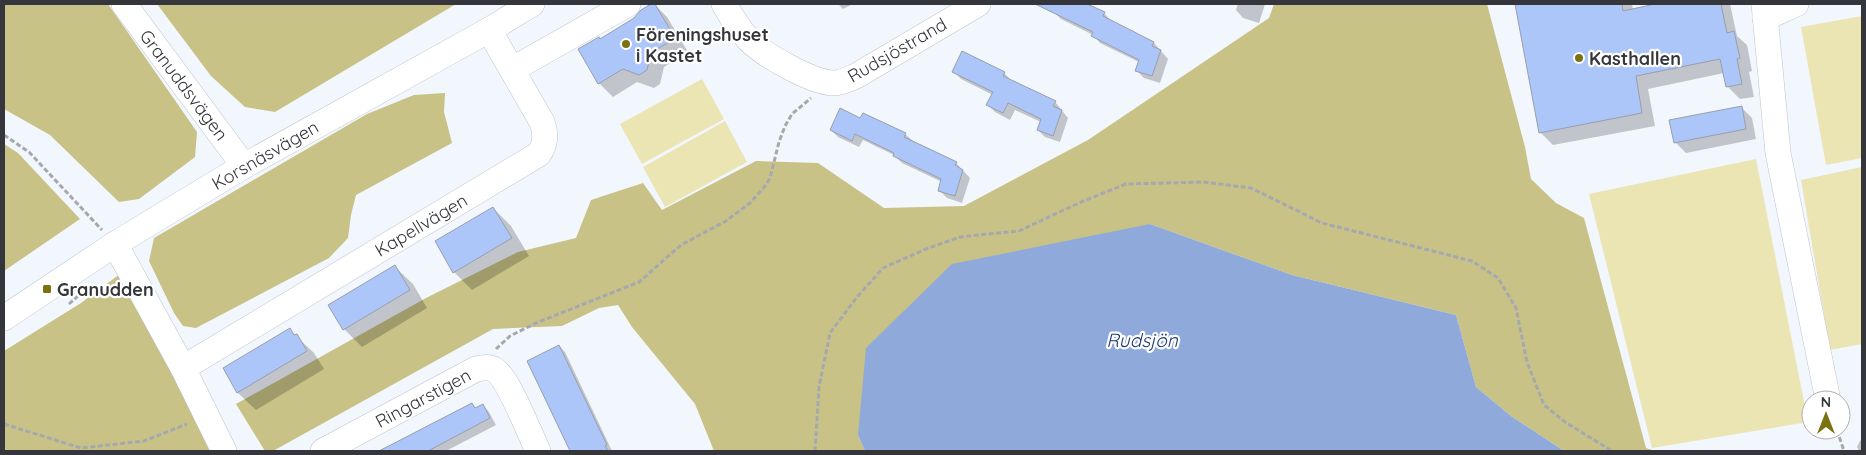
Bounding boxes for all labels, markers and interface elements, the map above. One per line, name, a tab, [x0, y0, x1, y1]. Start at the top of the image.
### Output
street label: Rudsjöstrand	[843, 12, 951, 88]
place label: Föreningshuset i Kastet	[636, 23, 769, 67]
street label: Granuddsvägen	[135, 25, 233, 145]
marker: Föreningshuset i Kastet	[620, 38, 632, 50]
place label: Kasthallen	[1589, 47, 1681, 70]
marker: Kasthallen	[1573, 52, 1585, 64]
street label: Korsnäsvägen	[207, 115, 323, 195]
street label: Kapellvägen	[371, 188, 471, 262]
place label: Granudden	[57, 278, 154, 301]
marker: Granudden	[41, 283, 53, 295]
water label: Rudsjön	[1106, 328, 1179, 352]
street label: Ringarstigen	[371, 363, 475, 433]
north arrow	[1801, 390, 1851, 440]
text: N	[1821, 393, 1831, 411]

